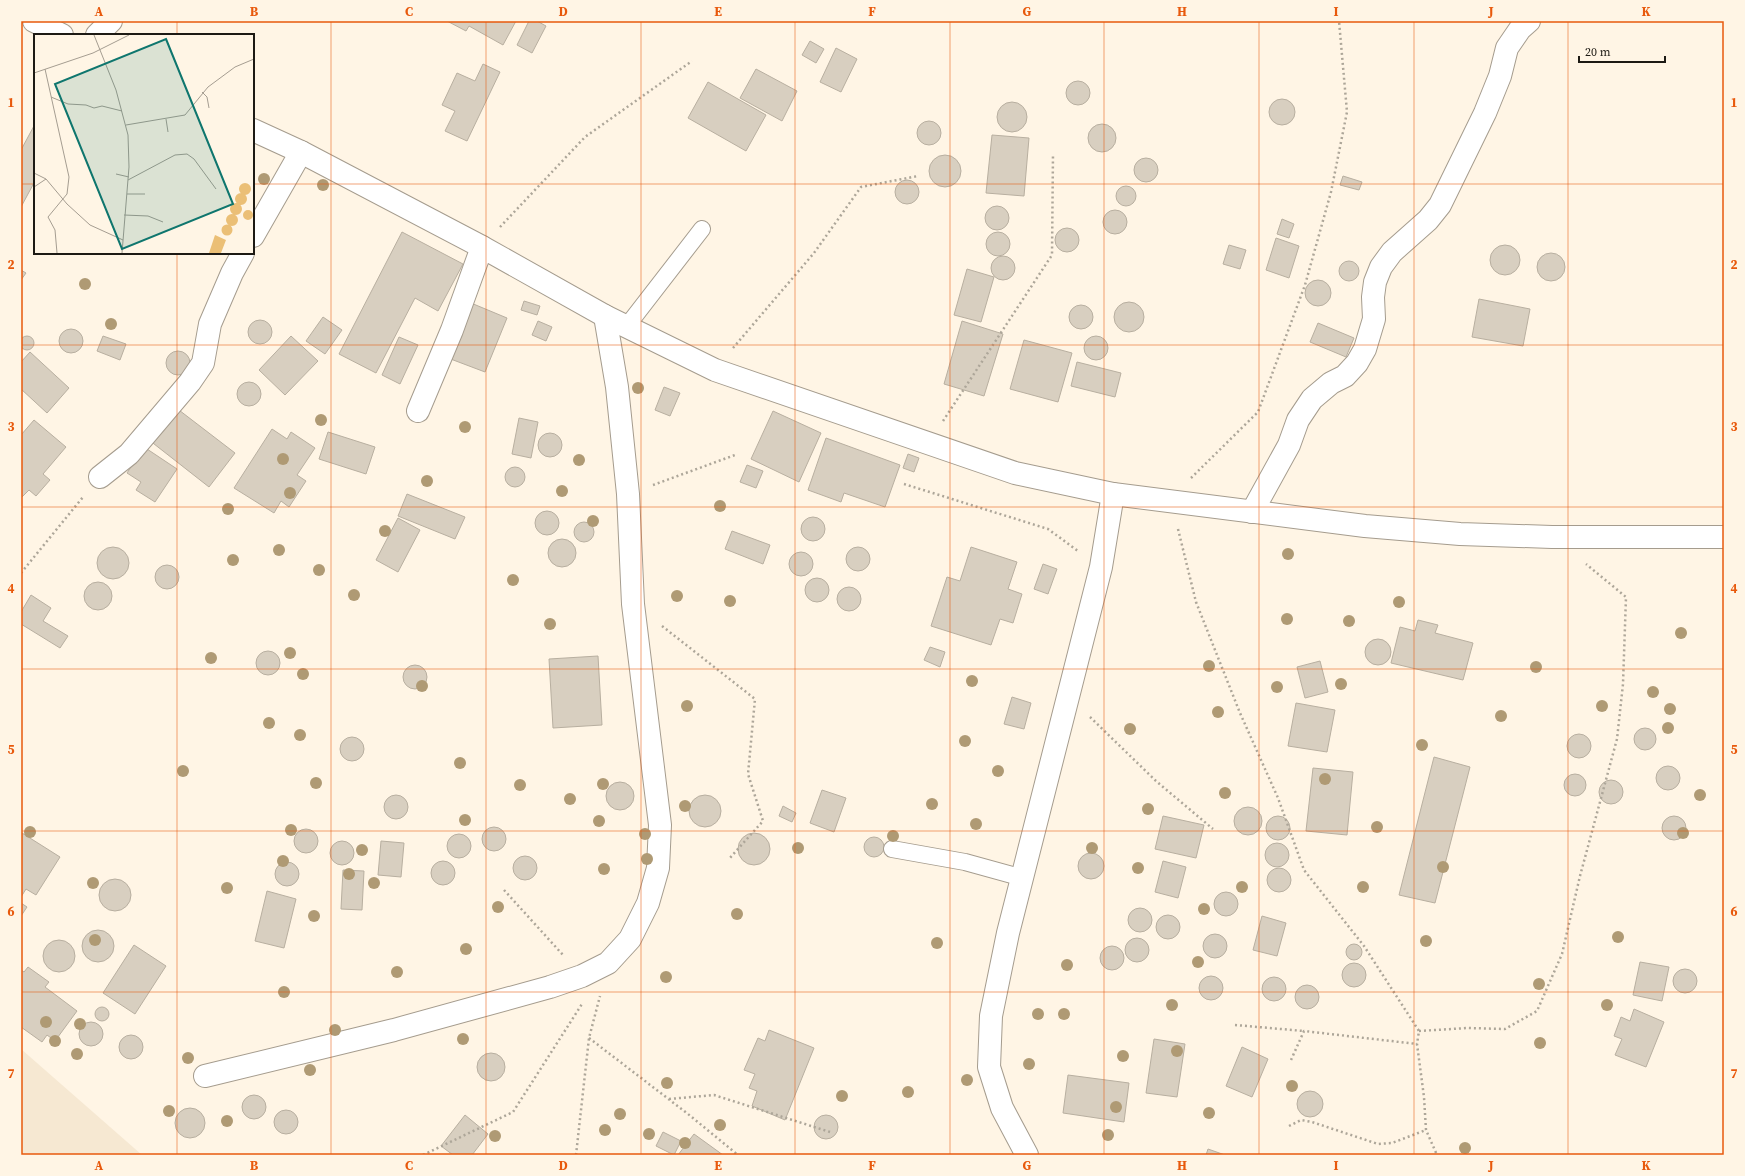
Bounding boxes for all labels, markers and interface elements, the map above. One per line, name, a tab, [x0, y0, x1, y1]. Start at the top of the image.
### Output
text: A	[95, 3, 104, 20]
text: B	[250, 3, 259, 20]
text: C	[405, 3, 413, 20]
text: D	[558, 3, 568, 20]
text: E	[714, 3, 722, 20]
text: F	[868, 3, 876, 20]
text: G	[1023, 3, 1032, 20]
text: H	[1177, 3, 1187, 20]
text: I	[1333, 3, 1339, 20]
text: J	[1487, 3, 1494, 20]
text: K	[1641, 3, 1651, 20]
inset map	[34, 34, 254, 254]
scale bar	[1579, 38, 1665, 64]
text: 20 m	[1585, 44, 1611, 60]
text: 1	[7, 94, 15, 111]
text: 1	[1730, 94, 1738, 111]
text: 2	[7, 256, 15, 273]
text: 2	[1730, 256, 1738, 273]
text: 3	[7, 418, 15, 435]
text: 3	[1730, 418, 1738, 435]
text: 4	[7, 580, 15, 597]
text: 4	[1730, 580, 1738, 597]
text: 5	[7, 741, 15, 758]
text: 5	[1730, 741, 1738, 758]
text: 6	[7, 903, 15, 920]
text: 6	[1730, 903, 1738, 920]
text: 7	[7, 1065, 15, 1082]
text: 7	[1730, 1065, 1738, 1082]
text: A	[95, 1157, 104, 1174]
text: B	[250, 1157, 259, 1174]
text: C	[405, 1157, 413, 1174]
text: D	[558, 1157, 568, 1174]
text: E	[714, 1157, 722, 1174]
text: F	[868, 1157, 876, 1174]
text: G	[1023, 1157, 1032, 1174]
text: H	[1177, 1157, 1187, 1174]
text: I	[1333, 1157, 1339, 1174]
text: J	[1487, 1157, 1494, 1174]
text: K	[1641, 1157, 1651, 1174]

